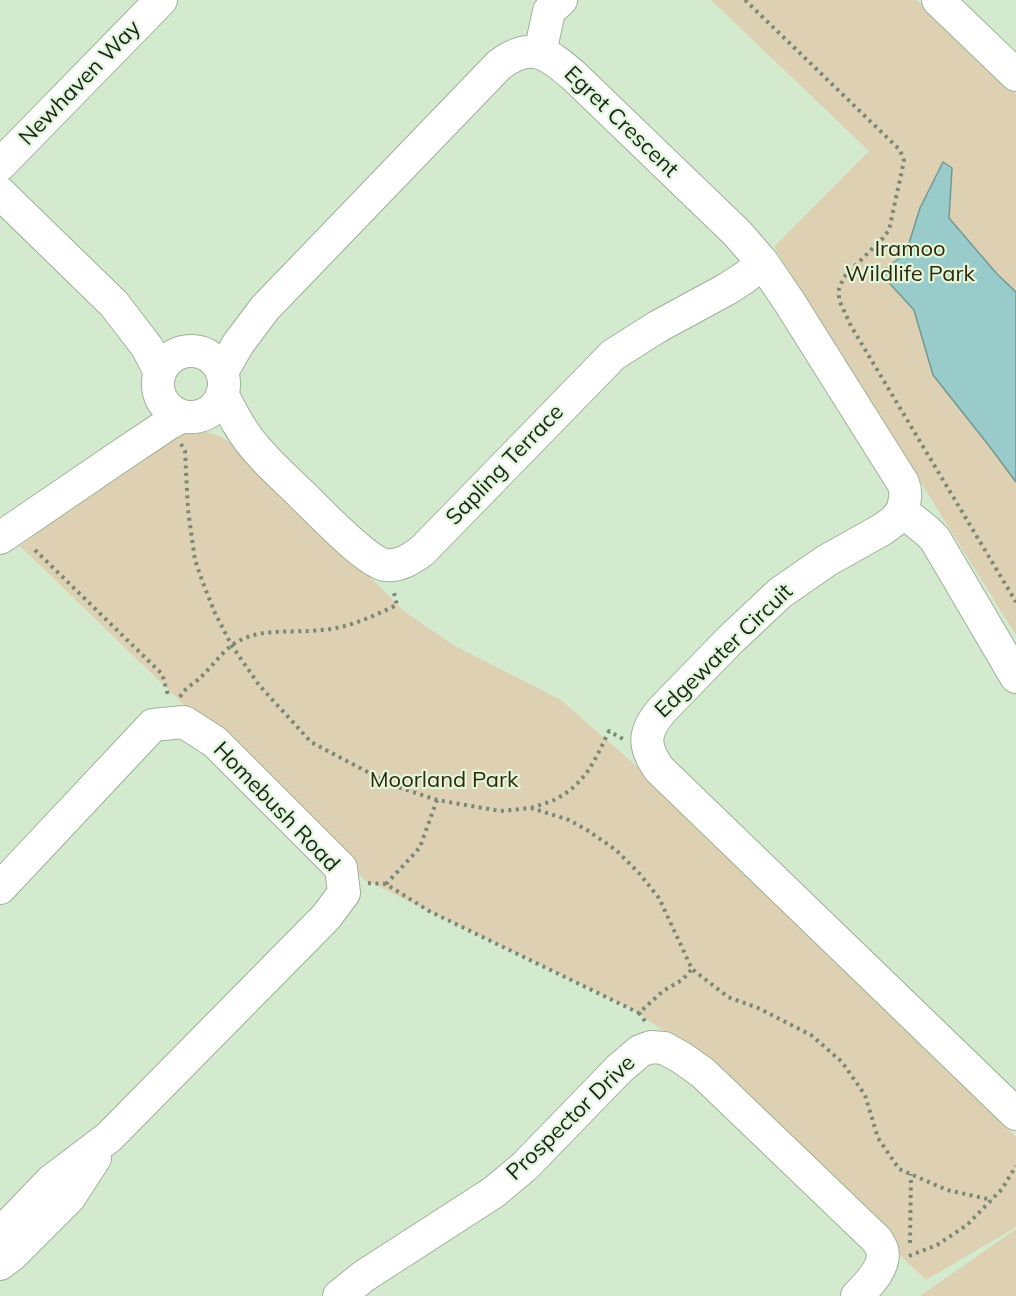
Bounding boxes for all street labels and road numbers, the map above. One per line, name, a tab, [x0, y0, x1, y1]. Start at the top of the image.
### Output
street label: Newhaven Way	[14, 15, 146, 151]
street label: Egret Crescent	[558, 61, 684, 183]
street label: Sapling Terrace	[441, 399, 569, 531]
street label: Edgewater Circuit	[650, 579, 798, 723]
street label: Homebush Road	[207, 737, 345, 877]
street label: Prospector Drive	[501, 1050, 641, 1186]

